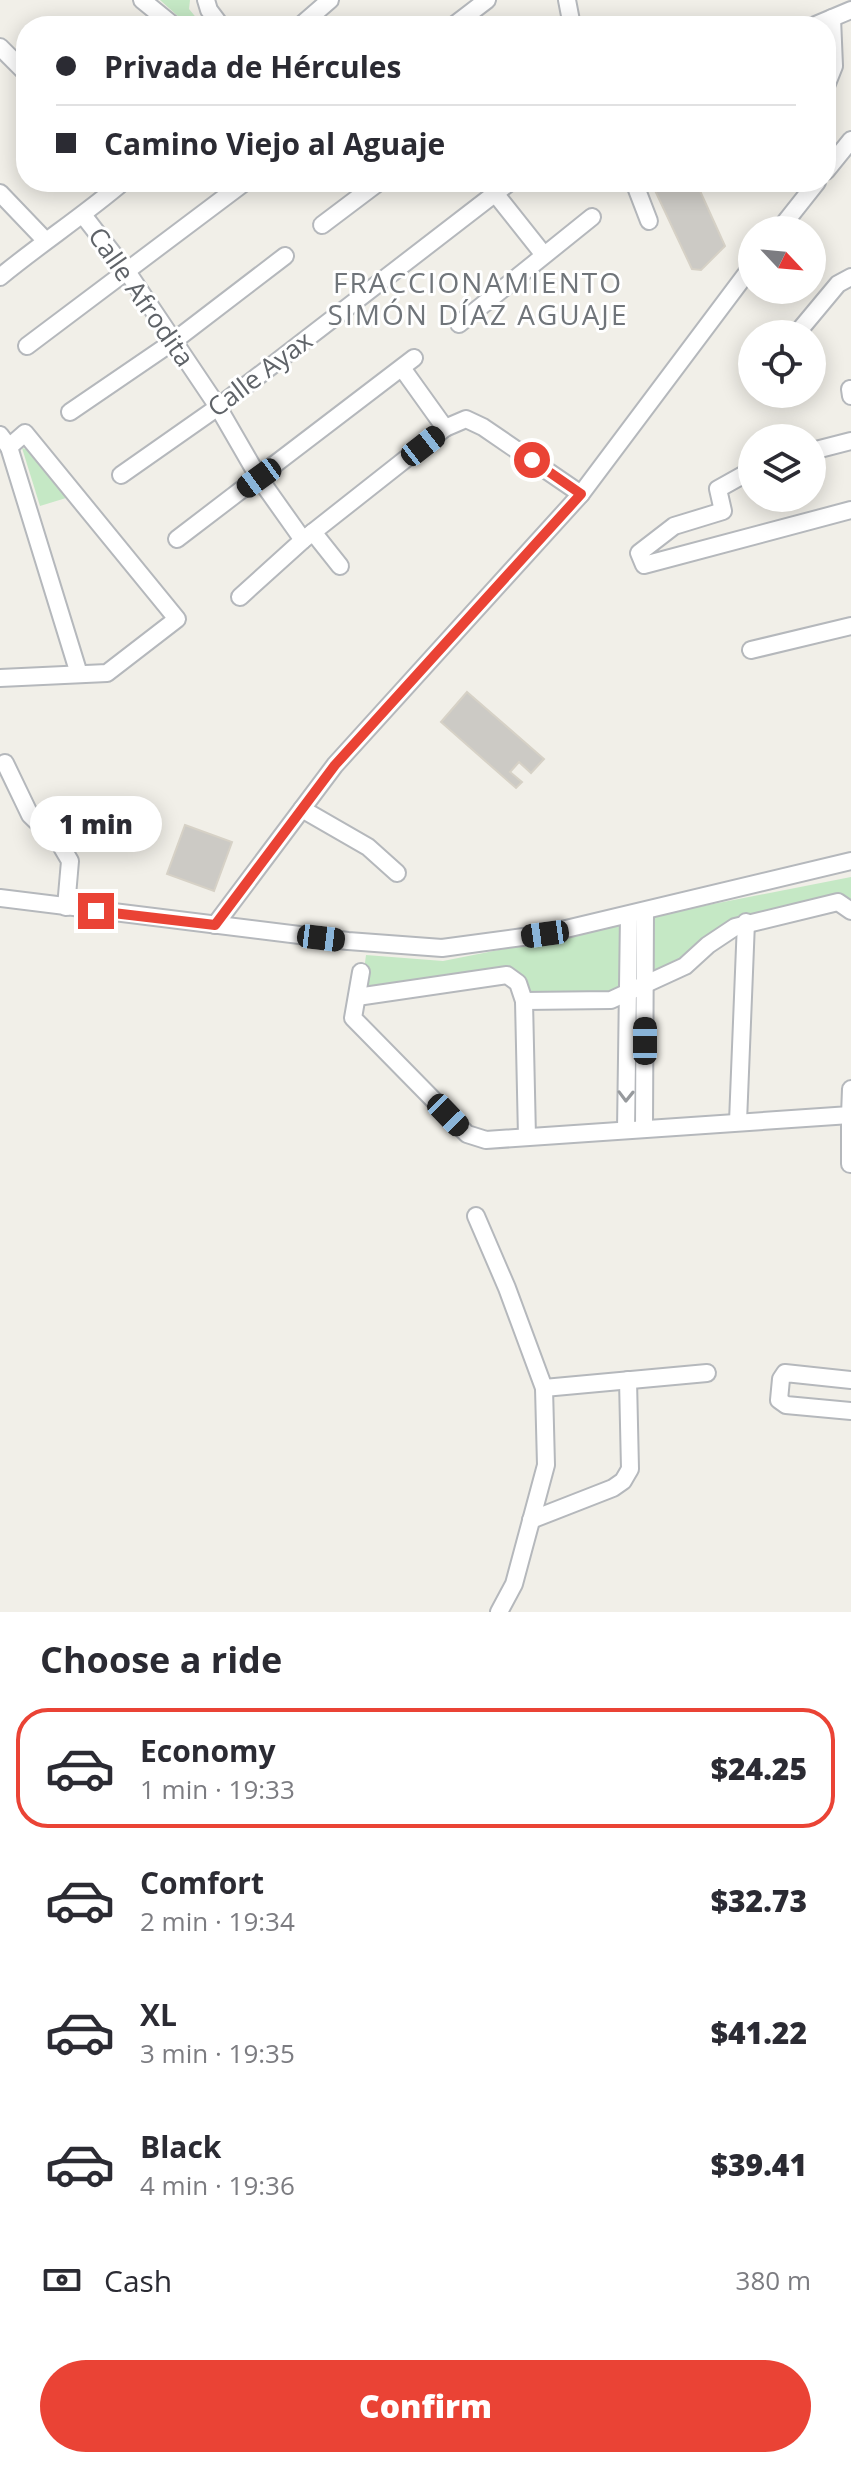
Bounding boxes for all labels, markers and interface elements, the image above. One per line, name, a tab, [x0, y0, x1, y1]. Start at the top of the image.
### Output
text: Privada de Hércules	[104, 46, 401, 87]
text: Camino Viejo al Aguaje	[104, 123, 445, 164]
north arrow	[738, 216, 826, 304]
map controls	[738, 216, 826, 512]
street label: Calle Afrodita	[80, 219, 203, 373]
district label: FRACCIONAMIENTO SIMÓN DÍAZ AGUAJE	[328, 263, 628, 333]
button: locate	[738, 320, 826, 408]
street label: Calle Ayax	[200, 322, 320, 425]
car	[397, 422, 449, 470]
button: layers	[738, 424, 826, 512]
route start	[514, 442, 550, 478]
car	[233, 454, 285, 502]
callout: 1 min	[30, 795, 162, 851]
text: 1 min	[59, 806, 133, 842]
route end	[78, 893, 114, 929]
car	[520, 919, 570, 949]
car	[296, 923, 346, 953]
car	[633, 1017, 657, 1065]
car	[423, 1089, 473, 1141]
one-way arrow	[617, 1090, 635, 1103]
text: Choose a ride	[40, 1635, 282, 1684]
text: Economy	[140, 1730, 276, 1771]
icon: car	[44, 1732, 116, 1804]
text: $24.25	[711, 1748, 807, 1789]
text: 1 min · 19:33	[140, 1771, 295, 1807]
text: Comfort	[140, 1862, 264, 1903]
icon: car	[44, 1864, 116, 1936]
text: $32.73	[711, 1880, 807, 1921]
text: 2 min · 19:34	[140, 1903, 295, 1939]
text: XL	[140, 1994, 177, 2035]
icon: car	[44, 1996, 116, 2068]
text: $41.22	[711, 2012, 807, 2053]
text: 3 min · 19:35	[140, 2035, 295, 2071]
text: Black	[140, 2126, 221, 2167]
icon: car	[44, 2128, 116, 2200]
text: $39.41	[711, 2144, 807, 2185]
text: 4 min · 19:36	[140, 2167, 295, 2203]
icon: cash	[40, 2258, 84, 2302]
text: Cash	[104, 2260, 172, 2301]
text: 380 m	[736, 2262, 811, 2298]
button: Confirm	[40, 2360, 811, 2452]

